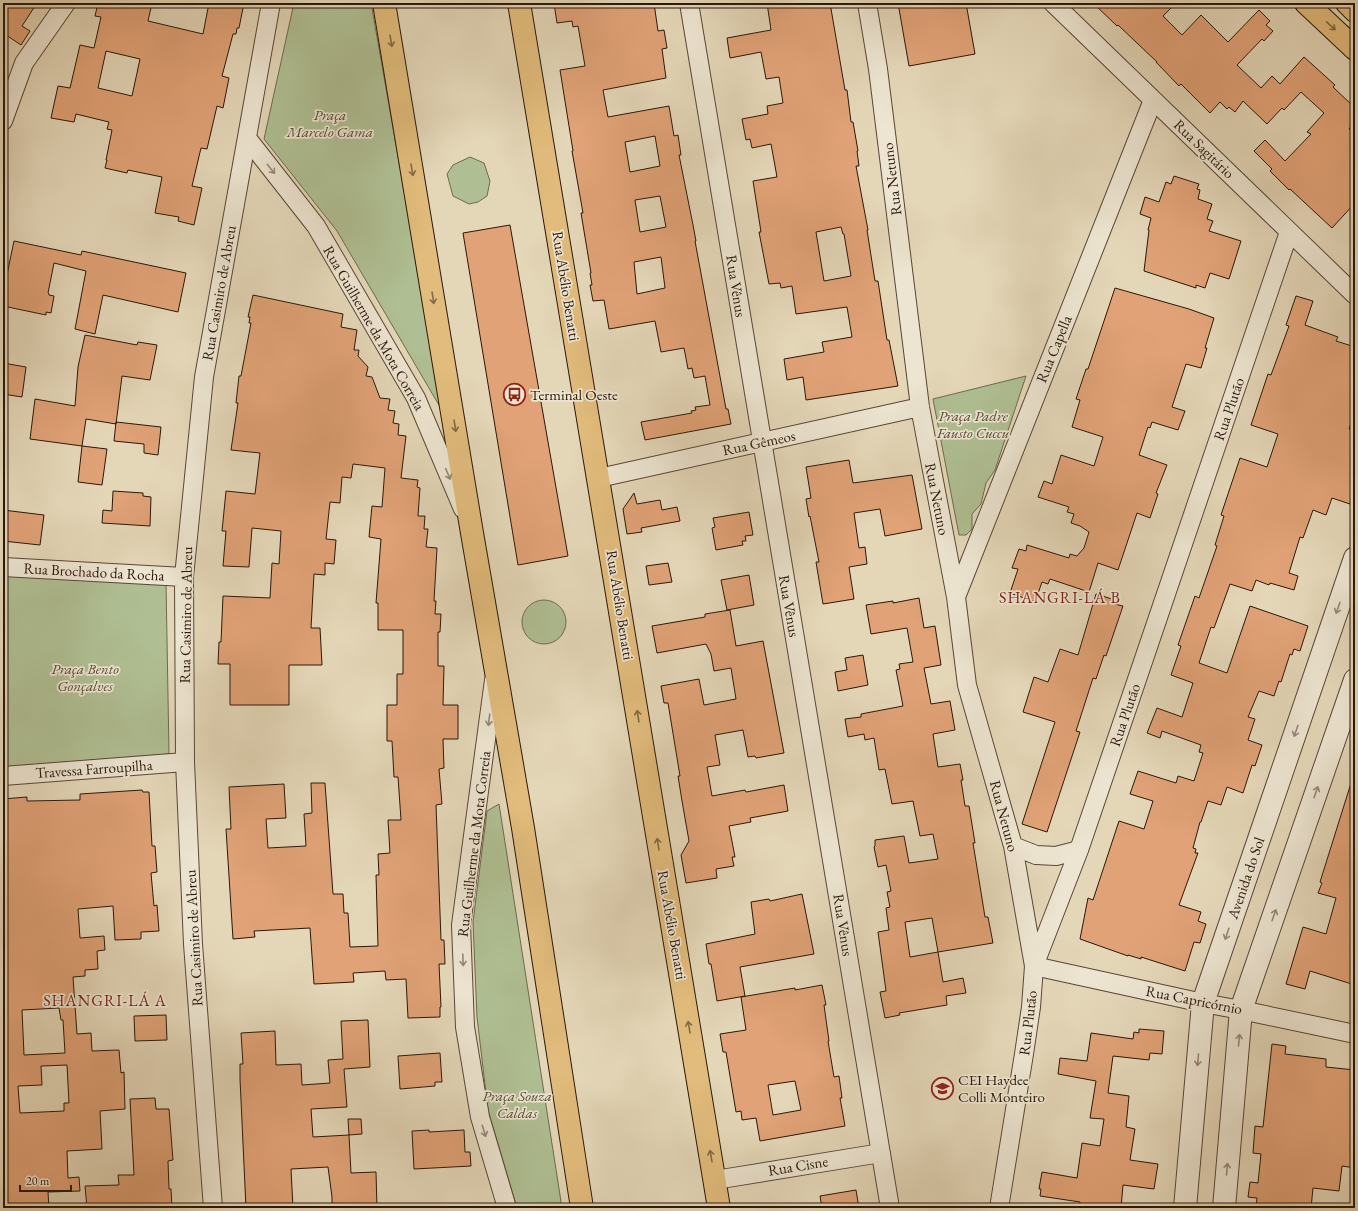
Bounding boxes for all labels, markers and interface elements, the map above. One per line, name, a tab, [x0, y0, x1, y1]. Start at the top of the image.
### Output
one-way arrow	[1325, 21, 1335, 30]
one-way arrow	[387, 35, 395, 48]
park label: Praça Marcelo Gama	[286, 105, 373, 141]
street label: Rua Sagitário	[1170, 115, 1239, 182]
street label: Rua Netuno	[878, 142, 905, 217]
one-way arrow	[408, 163, 416, 176]
one-way arrow	[267, 164, 275, 175]
street label: Rua Casimiro de Abreu	[197, 224, 240, 362]
street label: Rua Abélio Benatti	[548, 230, 585, 342]
street label: Rua Guilherme da Mota Correia	[319, 242, 429, 414]
street label: Rua Vênus	[722, 253, 751, 319]
one-way arrow	[430, 291, 438, 304]
street label: Rua Capella	[1031, 312, 1076, 385]
street label: Rua Plutão	[1209, 375, 1248, 443]
bus stop icon: Terminal Oeste	[502, 382, 528, 408]
place label: Terminal Oeste	[530, 385, 618, 404]
park label: Praça Padre Fausto Cuccu	[936, 406, 1009, 442]
one-way arrow	[451, 419, 459, 432]
street label: Rua Gêmeos	[721, 425, 797, 459]
street label: Rua Netuno	[921, 461, 954, 537]
one-way arrow	[445, 468, 452, 480]
street label: Rua Casimiro de Abreu	[175, 546, 196, 684]
street label: Rua Abélio Benatti	[602, 549, 639, 661]
street label: Rua Brochado da Rocha	[23, 558, 165, 585]
street label: Rua Vênus	[775, 573, 804, 639]
district label: SHANGRI-LÁ B	[999, 587, 1121, 608]
one-way arrow	[1333, 602, 1341, 614]
park label: Praça Bento Gonçalves	[51, 659, 119, 695]
street label: Rua Plutão	[1105, 681, 1144, 749]
one-way arrow	[634, 710, 642, 723]
one-way arrow	[485, 713, 492, 726]
one-way arrow	[1292, 725, 1299, 738]
street label: Rua Guilherme da Mota Correia	[453, 750, 494, 938]
street label: Travessa Farroupilha	[35, 755, 153, 782]
street label: Rua Netuno	[986, 778, 1023, 854]
one-way arrow	[1313, 786, 1320, 799]
street label: Avenida do Sol	[1222, 834, 1269, 922]
one-way arrow	[654, 838, 662, 851]
street label: Rua Casimiro de Abreu	[180, 869, 207, 1007]
street label: Rua Abélio Benatti	[654, 869, 692, 981]
street label: Rua Vênus	[829, 892, 858, 958]
one-way arrow	[1271, 909, 1278, 922]
one-way arrow	[1223, 927, 1230, 940]
one-way arrow	[459, 953, 466, 966]
street label: Rua Capricórnio	[1144, 981, 1244, 1018]
street label: Rua Plutão	[1014, 989, 1041, 1057]
district label: SHANGRI-LÁ A	[43, 990, 167, 1011]
one-way arrow	[685, 1021, 693, 1034]
one-way arrow	[1235, 1034, 1242, 1047]
one-way arrow	[1195, 1053, 1202, 1066]
place label: CEI Haydee Colli Monteiro	[958, 1070, 1045, 1106]
school or university icon: CEI Haydee Colli Monteiro	[929, 1076, 955, 1102]
park label: Praça Souza Caldas	[482, 1086, 552, 1122]
one-way arrow	[481, 1124, 488, 1137]
one-way arrow	[707, 1150, 715, 1163]
street label: Rua Cisne	[767, 1151, 829, 1180]
one-way arrow	[1224, 1163, 1231, 1176]
scale bar	[20, 1167, 71, 1193]
text: 20 m	[26, 1173, 50, 1189]

